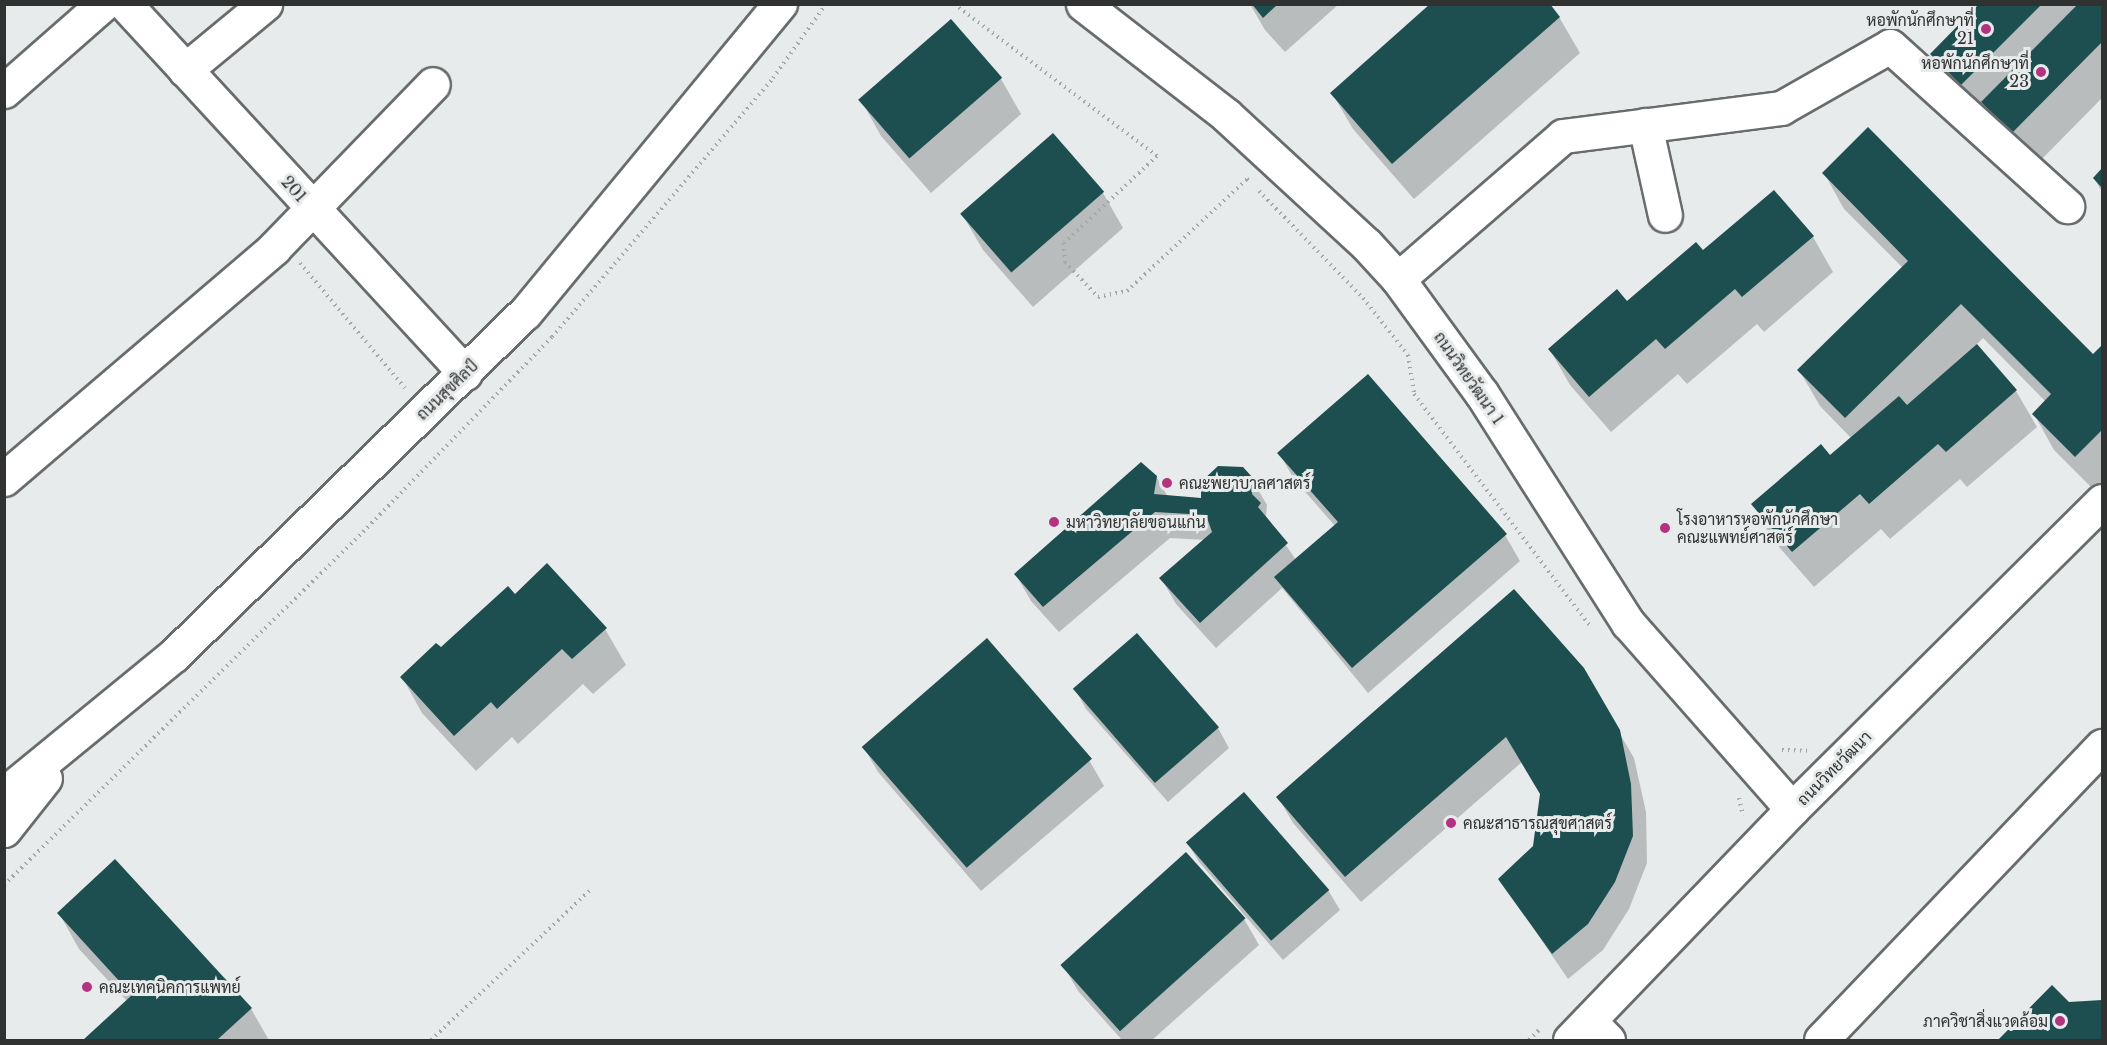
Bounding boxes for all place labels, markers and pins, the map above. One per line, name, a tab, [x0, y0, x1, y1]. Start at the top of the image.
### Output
place label: หอพักนักศึกษาที่ 21	[1866, 10, 1974, 48]
marker: หอพักนักศึกษาที่ 21	[1979, 22, 1993, 36]
place label: หอพักนักศึกษาที่ 23	[1921, 53, 2029, 91]
marker: หอพักนักศึกษาที่ 23	[2034, 65, 2048, 79]
place label: คณะพยาบาลศาสตร์	[1179, 473, 1310, 493]
marker: คณะพยาบาลศาสตร์	[1160, 476, 1174, 490]
place label: โรงอาหารหอพักนักศึกษา คณะแพทย์ศาสตร์	[1677, 509, 1838, 547]
place label: มหาวิทยาลัยขอนแก่น	[1066, 512, 1206, 532]
marker: มหาวิทยาลัยขอนแก่น	[1047, 515, 1061, 529]
marker: โรงอาหารหอพักนักศึกษา คณะแพทย์ศาสตร์	[1658, 521, 1672, 535]
place label: คณะสาธารณสุขศาสตร์	[1463, 813, 1612, 833]
marker: คณะสาธารณสุขศาสตร์	[1444, 816, 1458, 830]
place label: คณะเทคนิคการแพทย์	[99, 977, 241, 997]
marker: คณะเทคนิคการแพทย์	[80, 980, 94, 994]
place label: ภาควิชาสิ่งแวดล้อม	[1923, 1011, 2048, 1031]
marker: ภาควิชาสิ่งแวดล้อม	[2053, 1014, 2067, 1028]

